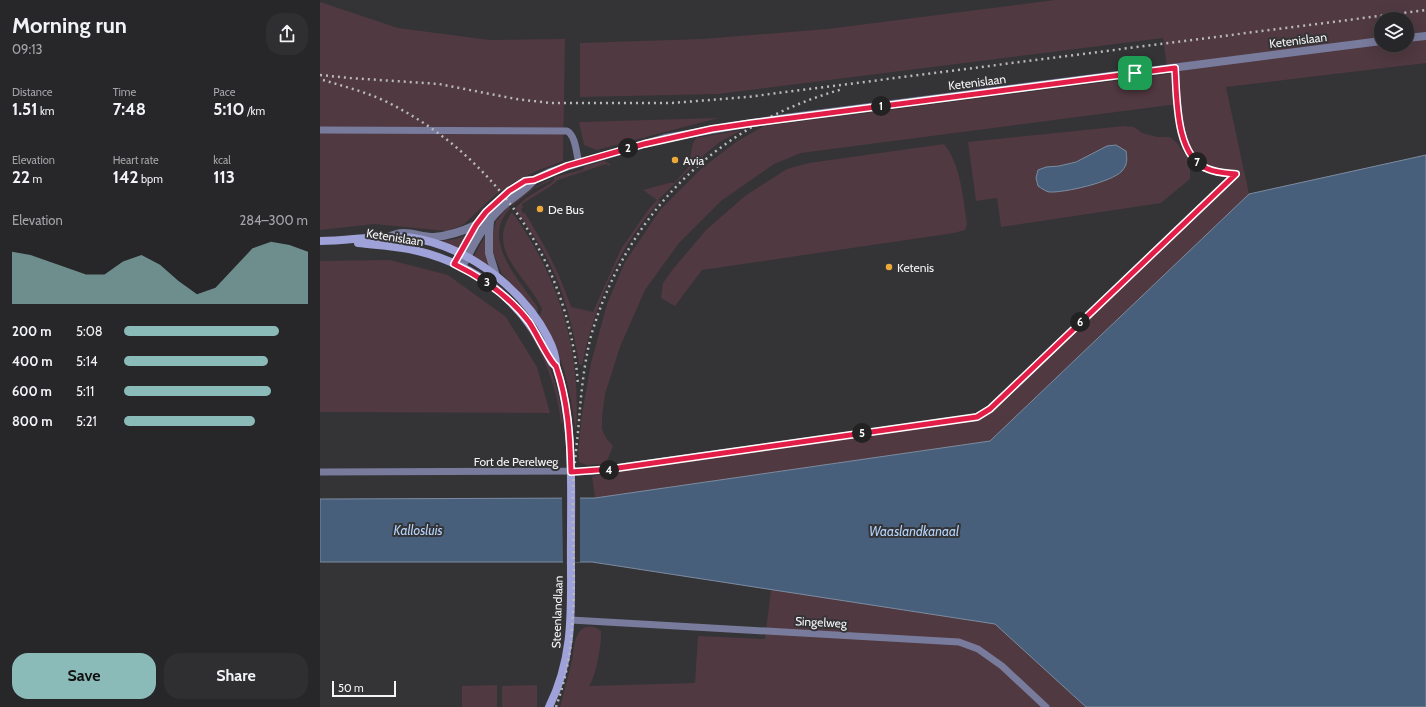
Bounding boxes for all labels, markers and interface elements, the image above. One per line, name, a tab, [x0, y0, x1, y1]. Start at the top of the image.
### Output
text: Morning run	[12, 12, 127, 39]
map controls	[1374, 12, 1414, 52]
button: layers	[1374, 12, 1414, 52]
button: share	[266, 13, 308, 55]
street label: Ketenislaan	[1268, 29, 1328, 51]
text: 09:13	[12, 41, 42, 57]
pin	[1118, 56, 1152, 90]
icon: arrive	[1124, 62, 1146, 84]
street label: Ketenislaan	[947, 71, 1007, 93]
text: Distance	[12, 85, 53, 99]
text: Time	[113, 85, 136, 99]
text: Pace	[213, 85, 235, 99]
pin: 1	[871, 96, 891, 116]
text: 1.51	[12, 99, 37, 119]
text: 7:48	[113, 99, 146, 119]
text: 5:10	[213, 99, 245, 119]
text: 1	[879, 99, 883, 113]
text: km	[37, 104, 55, 118]
text: /km	[245, 104, 265, 118]
pin: 2	[618, 138, 638, 158]
text: 2	[625, 141, 631, 155]
pin: 7	[1187, 152, 1207, 172]
text: Elevation	[12, 153, 55, 167]
text: Heart rate	[113, 153, 159, 167]
text: kcal	[213, 153, 231, 167]
place label: Avia	[683, 153, 704, 168]
marker: Avia	[670, 155, 680, 165]
text: 7	[1194, 155, 1200, 169]
text: 22	[12, 167, 30, 187]
text: 142	[113, 167, 138, 187]
text: 113	[213, 167, 235, 187]
text: m	[30, 172, 42, 186]
text: bpm	[138, 172, 163, 186]
place label: De Bus	[548, 202, 584, 217]
marker: De Bus	[535, 204, 545, 214]
text: Elevation	[12, 212, 63, 228]
text: 284–300 m	[239, 212, 308, 228]
street label: Ketenislaan	[365, 225, 425, 249]
place label: Ketenis	[897, 260, 934, 275]
marker: Ketenis	[884, 262, 894, 272]
pin: 3	[477, 272, 497, 292]
text: 3	[484, 275, 490, 289]
pin: 6	[1070, 312, 1090, 332]
text: 6	[1077, 315, 1083, 329]
text: 200 m	[12, 323, 51, 339]
text: 5:08	[76, 323, 103, 339]
text: 400 m	[12, 353, 53, 369]
text: 5:14	[76, 353, 98, 369]
text: 600 m	[12, 383, 52, 399]
text: 5:11	[76, 383, 94, 399]
text: 800 m	[12, 413, 52, 429]
text: 5:21	[76, 413, 97, 429]
pin: 5	[852, 423, 872, 443]
text: 5	[859, 426, 865, 440]
street label: Fort de Perelweg	[474, 454, 559, 469]
pin: 4	[599, 460, 619, 480]
text: 4	[606, 463, 612, 477]
water label: Kallosluis	[394, 522, 442, 538]
water label: Waaslandkanaal	[869, 523, 959, 539]
street label: Steenlandlaan	[548, 575, 566, 649]
street label: Singelweg	[795, 613, 848, 631]
button: Save	[12, 653, 156, 699]
button: Share	[164, 653, 308, 699]
scale bar	[332, 679, 396, 698]
text: 50 m	[338, 681, 364, 695]

